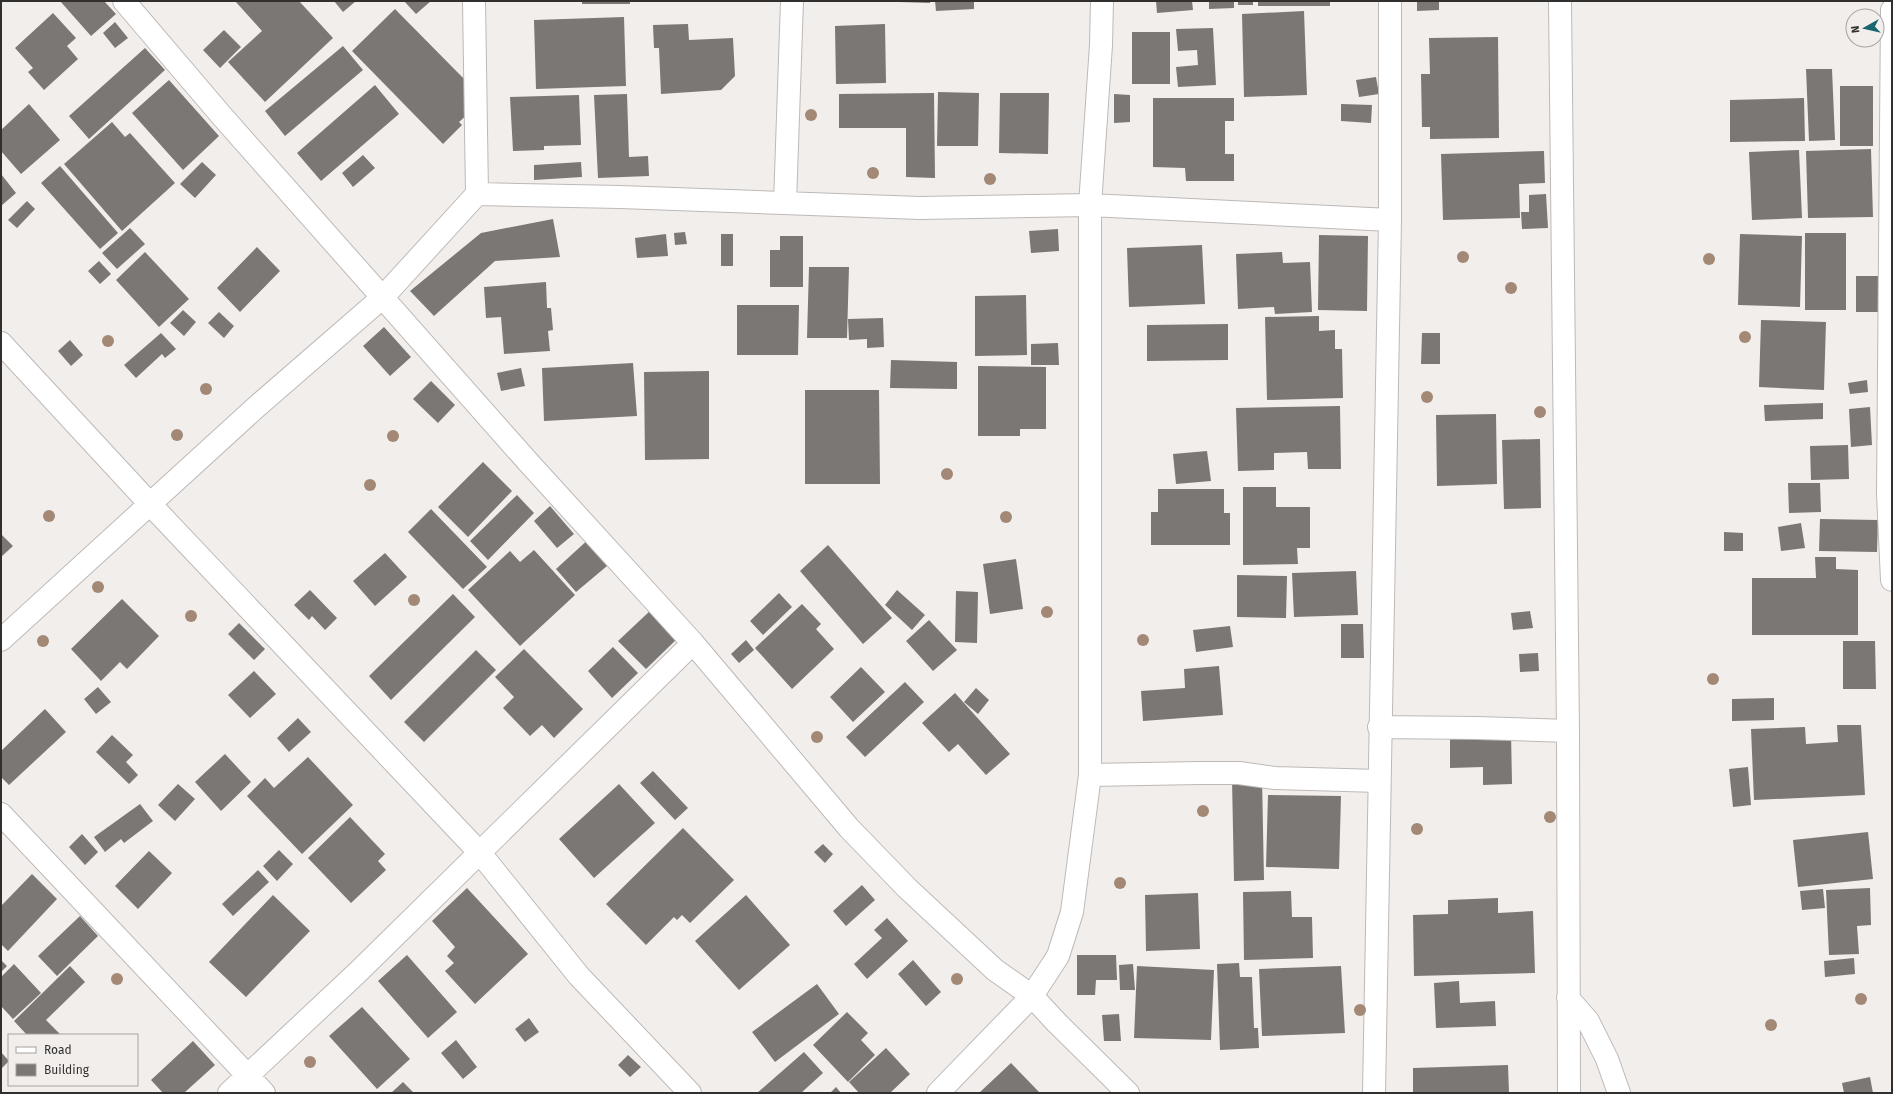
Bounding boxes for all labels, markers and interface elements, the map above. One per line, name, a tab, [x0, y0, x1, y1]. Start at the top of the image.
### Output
north arrow	[1845, 8, 1885, 48]
text: N	[1849, 25, 1863, 34]
legend	[8, 1034, 138, 1086]
text: Road	[44, 1043, 72, 1057]
text: Building	[44, 1063, 90, 1077]

